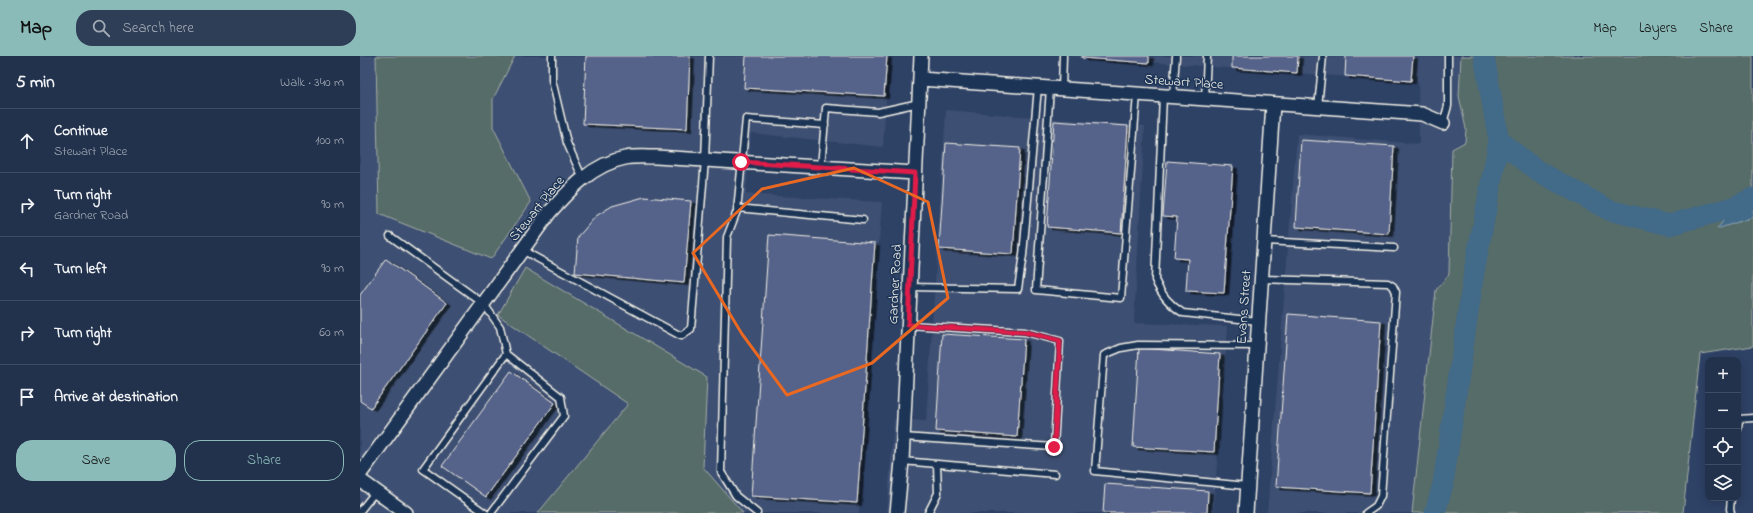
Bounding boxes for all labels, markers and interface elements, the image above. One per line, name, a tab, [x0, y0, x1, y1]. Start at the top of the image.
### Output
search box	[76, 10, 356, 46]
text: Map	[20, 15, 52, 42]
icon: search	[90, 17, 112, 39]
text: Search here	[122, 17, 194, 39]
text: Map	[1593, 18, 1617, 39]
text: Layers	[1639, 18, 1677, 39]
text: Share	[1699, 18, 1733, 39]
street label: Stewart Place	[1144, 69, 1225, 96]
text: 5 min	[16, 70, 55, 95]
text: Walk · 340 m	[280, 73, 344, 92]
text: Continue	[54, 120, 108, 142]
icon: ahead	[16, 130, 38, 152]
text: 100 m	[315, 131, 344, 150]
text: Stewart Place	[54, 142, 127, 161]
route start	[732, 153, 750, 171]
street label: Stewart Place	[504, 171, 571, 246]
text: Turn right	[54, 184, 112, 206]
icon: right	[16, 194, 38, 216]
text: 90 m	[321, 195, 344, 214]
text: Gardner Road	[54, 206, 128, 225]
street label: Gardner Road	[883, 243, 908, 325]
icon: left	[16, 258, 38, 280]
text: Turn left	[54, 258, 107, 280]
text: 90 m	[321, 259, 344, 278]
street label: Evans Street	[1231, 269, 1258, 345]
icon: right	[16, 322, 38, 344]
text: Turn right	[54, 322, 112, 344]
text: 60 m	[319, 323, 344, 342]
map controls	[1705, 357, 1741, 501]
button: +	[1705, 357, 1741, 393]
icon: arrive	[16, 386, 38, 408]
text: Arrive at destination	[54, 386, 178, 408]
button: −	[1705, 393, 1741, 429]
button: locate	[1705, 429, 1741, 465]
route end	[1045, 438, 1063, 456]
button: Save	[16, 440, 176, 481]
button: Share	[184, 440, 344, 481]
button: layers	[1705, 465, 1741, 501]

